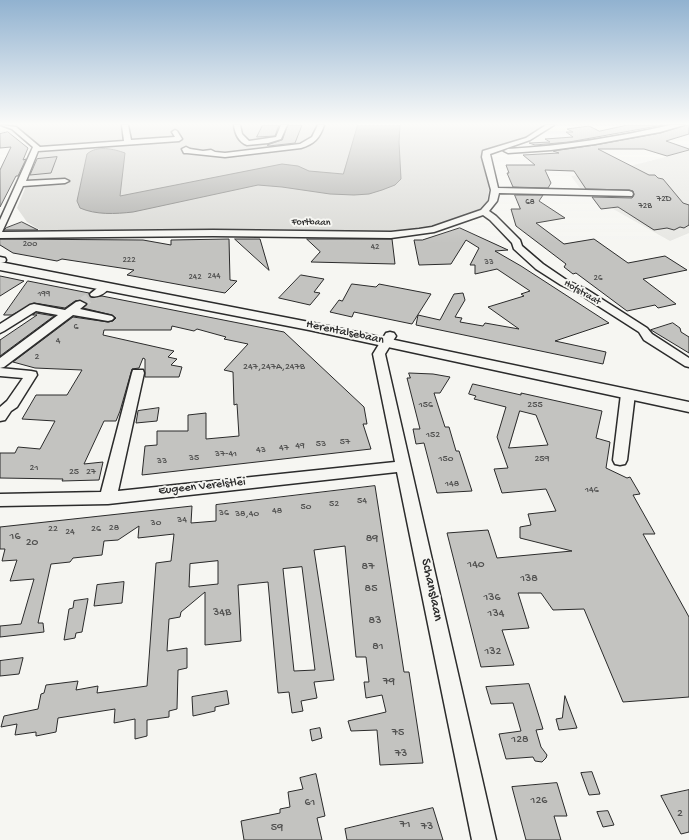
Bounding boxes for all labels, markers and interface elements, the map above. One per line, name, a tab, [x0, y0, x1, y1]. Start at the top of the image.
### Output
house number: 72D	[657, 195, 671, 205]
house number: 68	[525, 198, 535, 208]
house number: 72B	[638, 202, 652, 212]
street label: Fortbaan	[291, 217, 331, 229]
house number: 200	[23, 240, 37, 250]
house number: 42	[371, 243, 379, 253]
house number: 222	[122, 256, 136, 266]
house number: 33	[484, 258, 494, 268]
house number: 244	[208, 272, 220, 282]
house number: 242	[188, 273, 202, 283]
house number: 26	[594, 274, 602, 284]
street label: Hofstraat	[561, 278, 603, 308]
house number: 199	[38, 290, 50, 300]
street label: Herentalsebaan	[305, 318, 385, 348]
house number: 6	[73, 321, 79, 333]
house number: 4	[56, 335, 60, 347]
house number: 2	[35, 351, 39, 363]
house number: 247,247A,247B	[243, 361, 305, 373]
house number: 156	[419, 399, 433, 411]
house number: 255	[527, 399, 543, 411]
house number: 152	[426, 429, 440, 441]
house number: 57	[340, 436, 350, 448]
house number: 53	[316, 438, 326, 450]
house number: 49	[295, 440, 305, 452]
house number: 47	[279, 442, 289, 454]
house number: 43	[256, 444, 266, 456]
house number: 37-41	[215, 448, 237, 460]
house number: 35	[189, 452, 199, 464]
house number: 150	[439, 453, 453, 465]
house number: 259	[534, 453, 550, 465]
house number: 33	[157, 455, 167, 467]
house number: 21	[30, 462, 38, 474]
house number: 25	[69, 466, 79, 478]
house number: 27	[86, 466, 96, 478]
street label: Eugeen Verelstlei	[158, 475, 246, 499]
house number: 148	[445, 478, 459, 490]
house number: 146	[585, 484, 599, 496]
house number: 54	[357, 495, 367, 507]
house number: 52	[329, 498, 339, 510]
house number: 50	[301, 501, 311, 513]
house number: 48	[272, 505, 282, 517]
house number: 36	[219, 507, 229, 519]
house number: 38,40	[235, 508, 259, 520]
house number: 34	[177, 514, 187, 526]
house number: 30	[151, 517, 161, 529]
house number: 28	[109, 522, 119, 534]
house number: 22	[48, 523, 58, 535]
house number: 26	[91, 523, 101, 535]
house number: 24	[65, 526, 75, 538]
house number: 16	[10, 530, 20, 544]
house number: 89	[366, 532, 378, 546]
house number: 20	[26, 536, 38, 550]
street label: Schanslaan	[416, 557, 446, 623]
house number: 140	[467, 558, 485, 572]
house number: 87	[362, 560, 374, 574]
house number: 138	[520, 572, 538, 586]
house number: 85	[365, 582, 377, 596]
house number: 136	[483, 591, 501, 605]
house number: 34B	[213, 606, 231, 620]
house number: 134	[488, 607, 504, 621]
house number: 83	[369, 614, 381, 628]
house number: 81	[372, 640, 384, 654]
house number: 132	[485, 645, 501, 659]
house number: 79	[383, 675, 395, 689]
house number: 75	[392, 726, 404, 740]
house number: 128	[511, 733, 529, 747]
house number: 73	[395, 747, 407, 761]
house number: 126	[531, 794, 547, 808]
house number: 61	[305, 796, 315, 810]
house number: 2	[677, 807, 683, 821]
house number: 71	[399, 818, 411, 832]
house number: 73	[421, 820, 433, 834]
house number: 59	[271, 821, 283, 835]

